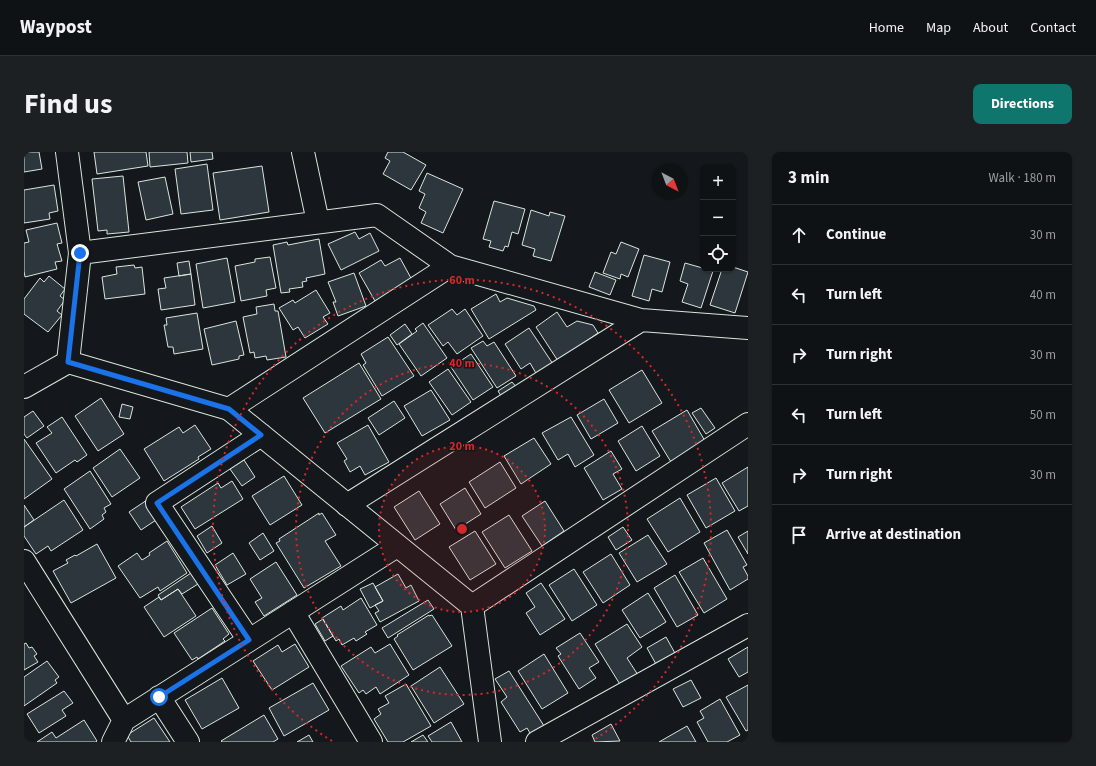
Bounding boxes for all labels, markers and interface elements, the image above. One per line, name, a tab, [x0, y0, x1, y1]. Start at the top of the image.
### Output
text: Waypost	[20, 14, 92, 41]
text: Home	[869, 18, 904, 38]
text: Map	[926, 18, 951, 38]
text: About	[973, 18, 1008, 38]
text: Contact	[1030, 18, 1076, 38]
text: Find us	[24, 84, 112, 124]
button: Directions	[973, 84, 1072, 124]
north arrow	[652, 164, 688, 200]
map controls	[700, 164, 736, 272]
button: +	[700, 164, 736, 200]
text: 3 min	[788, 166, 829, 190]
text: Walk · 180 m	[988, 169, 1056, 187]
button: −	[700, 200, 736, 236]
icon: ahead	[788, 224, 810, 246]
text: Continue	[826, 224, 886, 245]
text: 30 m	[1030, 226, 1056, 244]
button: locate	[700, 236, 736, 272]
route end	[71, 244, 89, 262]
text: 60 m	[449, 272, 475, 289]
icon: left	[788, 284, 810, 306]
text: Turn left	[826, 284, 882, 305]
text: 40 m	[1030, 286, 1056, 304]
icon: right	[788, 344, 810, 366]
text: Turn right	[826, 344, 892, 365]
text: 30 m	[1030, 346, 1056, 364]
text: 40 m	[449, 355, 475, 372]
icon: left	[788, 404, 810, 426]
text: Turn left	[826, 404, 882, 425]
text: 50 m	[1030, 406, 1056, 424]
text: 20 m	[449, 438, 475, 455]
icon: right	[788, 464, 810, 486]
text: Turn right	[826, 464, 892, 485]
text: 30 m	[1030, 466, 1056, 484]
centre of rings	[455, 522, 469, 536]
icon: arrive	[788, 524, 810, 546]
text: Arrive at destination	[826, 524, 961, 545]
route start	[150, 688, 168, 706]

